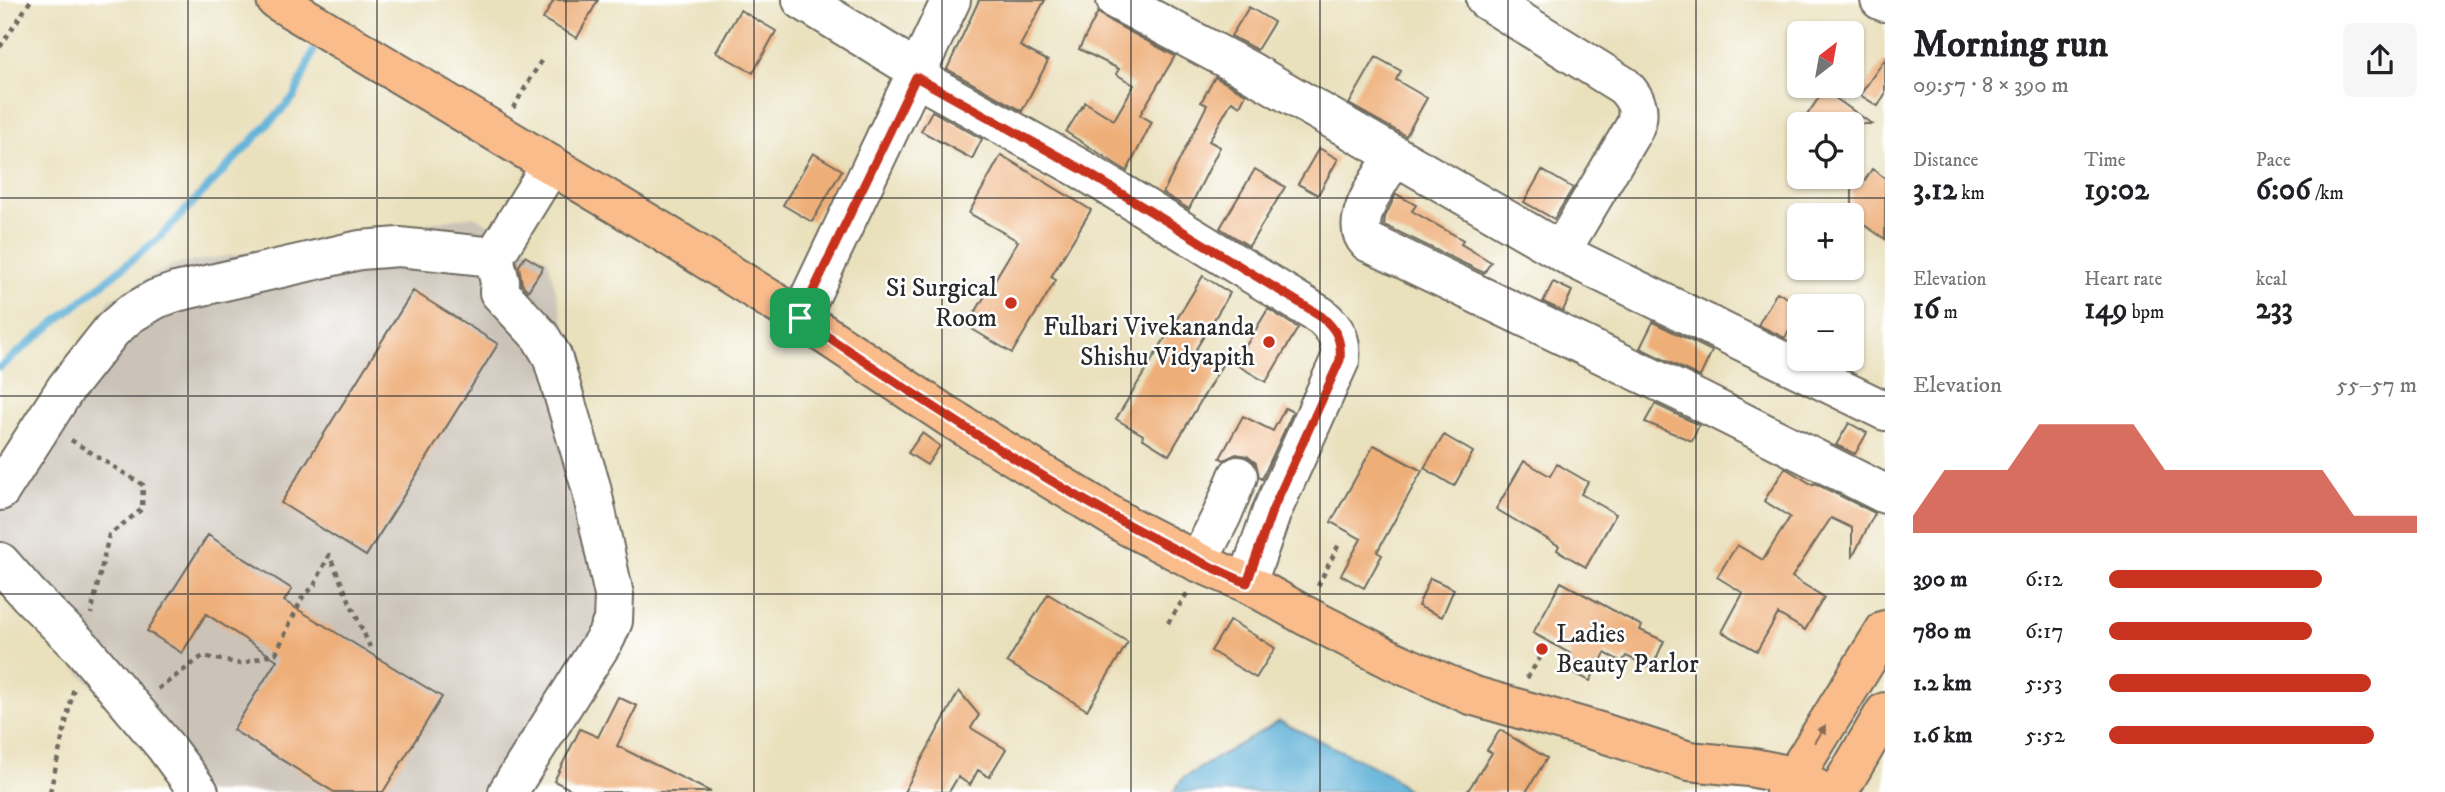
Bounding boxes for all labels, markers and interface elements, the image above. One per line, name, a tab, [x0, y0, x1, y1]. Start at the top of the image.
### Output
north arrow	[1787, 21, 1864, 98]
map controls	[1787, 21, 1864, 371]
text: Morning run	[1913, 21, 2108, 69]
button: share	[2343, 23, 2417, 97]
text: 09:57 · 8 × 390 m	[1913, 71, 2069, 100]
button: locate	[1787, 112, 1864, 189]
text: Distance	[1913, 149, 1978, 172]
text: Time	[2084, 149, 2126, 172]
text: Pace	[2256, 149, 2291, 172]
text: 3.12	[1913, 172, 1957, 209]
text: 19:02	[2084, 172, 2149, 209]
text: 6:06	[2256, 172, 2311, 209]
text: km	[1957, 182, 1985, 205]
text: /km	[2311, 182, 2344, 205]
button: +	[1787, 203, 1864, 280]
text: Elevation	[1913, 268, 1987, 291]
text: Heart rate	[2084, 268, 2162, 291]
text: kcal	[2256, 268, 2287, 291]
place label: Si Surgical Room	[886, 272, 997, 335]
pin	[770, 288, 830, 348]
text: 16	[1913, 291, 1940, 328]
text: 149	[2084, 291, 2128, 328]
text: 233	[2256, 291, 2293, 328]
button: −	[1787, 294, 1864, 371]
marker: Si Surgical Room	[1003, 295, 1019, 311]
icon: arrive	[781, 299, 819, 337]
text: m	[1940, 301, 1958, 324]
text: bpm	[2128, 301, 2164, 324]
place label: Fulbari Vivekananda Shishu Vidyapith	[1043, 311, 1255, 374]
marker: Fulbari Vivekananda Shishu Vidyapith	[1261, 334, 1277, 350]
text: Elevation	[1913, 371, 2002, 400]
text: 55–57 m	[2336, 371, 2417, 400]
text: 390 m	[1913, 565, 1968, 594]
text: 6:12	[2025, 565, 2063, 594]
text: 780 m	[1913, 617, 1971, 646]
text: 6:17	[2025, 617, 2064, 646]
place label: Ladies Beauty Parlor	[1556, 618, 1699, 681]
marker: Ladies Beauty Parlor	[1534, 641, 1550, 657]
text: 1.2 km	[1913, 669, 1972, 698]
text: 5:53	[2025, 669, 2062, 698]
text: 1.6 km	[1913, 721, 1972, 750]
text: 5:52	[2025, 721, 2065, 750]
one-way arrow	[1813, 724, 1826, 743]

